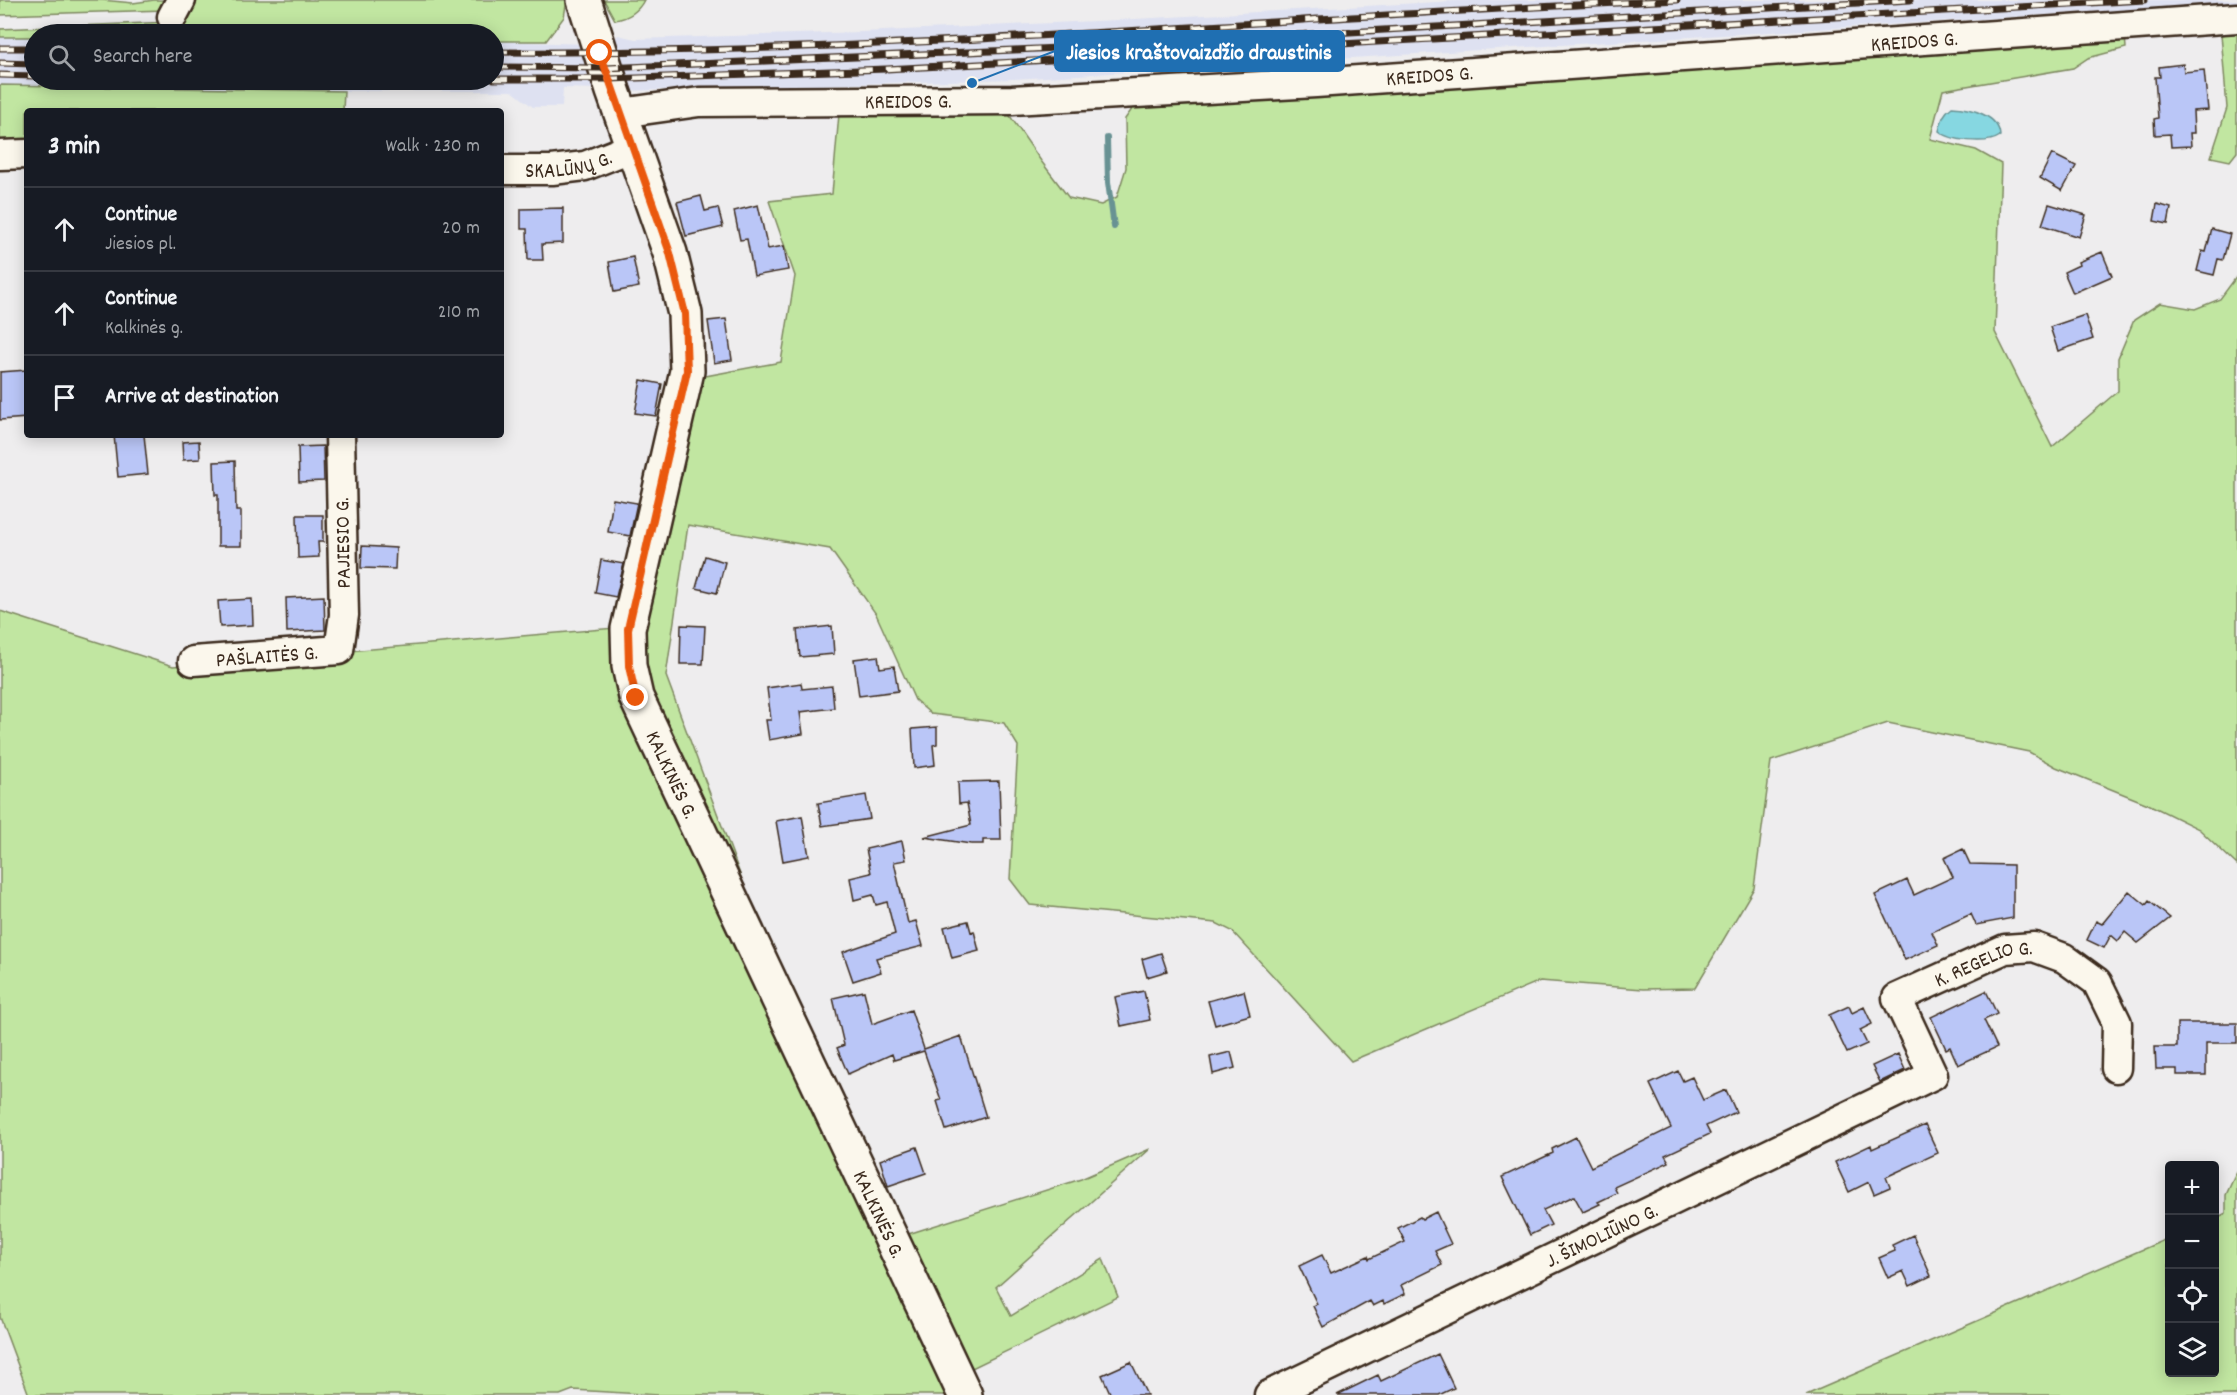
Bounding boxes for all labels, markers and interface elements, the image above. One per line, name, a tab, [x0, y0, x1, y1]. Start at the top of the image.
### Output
search box	[24, 24, 504, 90]
street label: KREIDOS G.	[1870, 26, 1959, 62]
callout: Jiesios kraštovaizdžio draustinis	[1055, 31, 1344, 71]
route start	[586, 39, 612, 65]
text: Jiesios kraštovaizdžio draustinis	[1066, 39, 1332, 70]
icon: search	[45, 41, 78, 74]
text: Search here	[93, 42, 192, 73]
street label: KREIDOS G.	[1385, 60, 1474, 96]
street label: KREIDOS G.	[865, 88, 952, 119]
text: 3 min	[48, 129, 100, 166]
text: Walk · 230 m	[386, 133, 480, 161]
street label: SKALŪNŲ G.	[525, 145, 617, 188]
text: Continue	[105, 200, 177, 231]
icon: ahead	[48, 213, 81, 246]
text: 20 m	[442, 215, 480, 243]
text: Jiesios pl.	[105, 231, 176, 259]
text: Continue	[105, 284, 177, 315]
icon: ahead	[48, 297, 81, 330]
text: 210 m	[438, 299, 480, 327]
text: Kalkinės g.	[105, 315, 183, 343]
icon: arrive	[48, 381, 81, 414]
text: Arrive at destination	[105, 382, 279, 413]
street label: PAJIESIO G.	[329, 497, 361, 589]
street label: PAŠLAITĖS G.	[215, 640, 319, 677]
route end	[622, 684, 648, 710]
street label: KALKINĖS G.	[636, 727, 703, 825]
street label: K. REGELIO G.	[1930, 935, 2034, 997]
map controls	[2165, 1161, 2219, 1377]
button: +	[2165, 1161, 2219, 1215]
street label: KALKINĖS G.	[843, 1166, 911, 1264]
street label: J. ŠIMOLIŪNO G.	[1541, 1198, 1664, 1277]
button: −	[2165, 1215, 2219, 1269]
button: locate	[2165, 1269, 2219, 1323]
button: layers	[2165, 1323, 2219, 1377]

